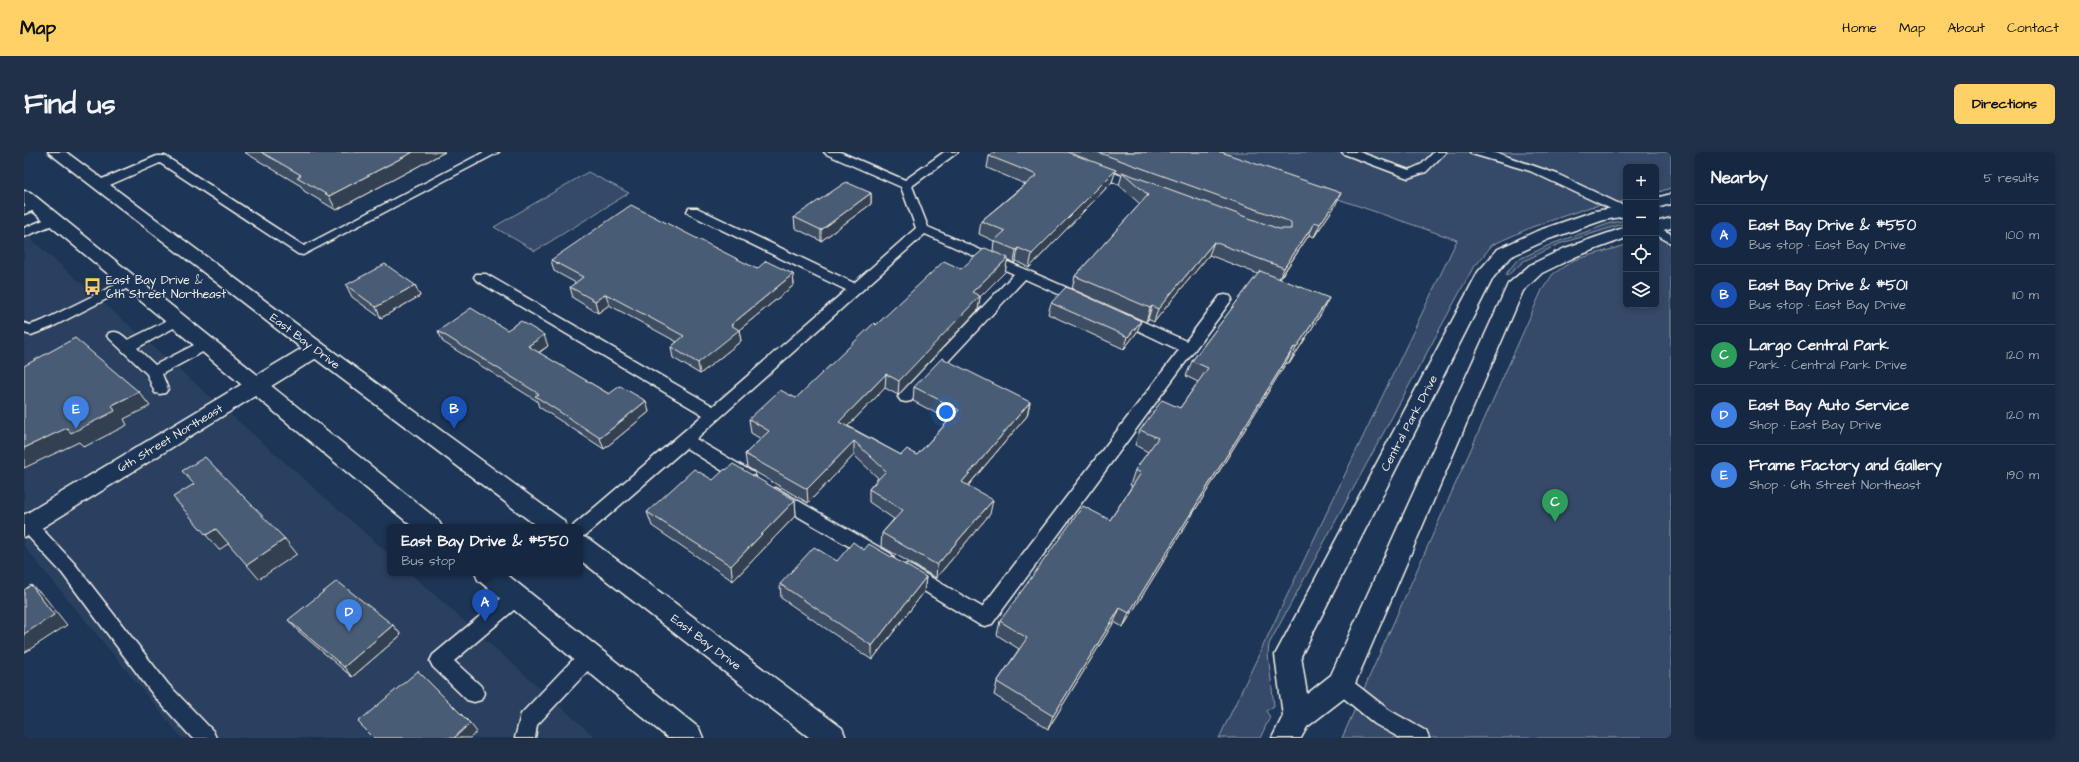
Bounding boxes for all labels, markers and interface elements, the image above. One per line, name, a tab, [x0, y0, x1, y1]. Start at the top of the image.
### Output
text: Map	[20, 15, 56, 42]
text: Home	[1842, 18, 1877, 38]
text: Map	[1899, 18, 1925, 38]
text: About	[1947, 18, 1985, 38]
text: Contact	[2007, 18, 2059, 38]
button: Directions	[1954, 84, 2055, 124]
text: Find us	[24, 85, 115, 124]
map controls	[1623, 164, 1659, 308]
button: +	[1623, 164, 1659, 200]
text: Nearby	[1711, 166, 1768, 190]
text: 5 results	[1983, 169, 2039, 187]
button: −	[1623, 200, 1659, 236]
text: East Bay Drive & #550	[1749, 215, 1916, 236]
text: A	[1720, 226, 1728, 244]
text: 100 m	[2006, 226, 2039, 244]
button: locate	[1623, 236, 1659, 272]
text: Bus stop · East Bay Drive	[1749, 236, 1906, 254]
place label: East Bay Drive & 6th Street Northeast	[106, 272, 226, 303]
button: layers	[1623, 272, 1659, 308]
text: East Bay Drive & #501	[1749, 275, 1907, 296]
bus stop icon: East Bay Drive & 6th Street Northeast	[83, 277, 103, 297]
text: B	[1719, 286, 1729, 304]
text: 110 m	[2012, 286, 2039, 304]
text: Bus stop · East Bay Drive	[1749, 296, 1906, 314]
street label: East Bay Drive	[265, 309, 344, 375]
text: Largo Central Park	[1749, 335, 1889, 356]
text: C	[1719, 346, 1729, 364]
text: 120 m	[2006, 346, 2039, 364]
text: Park · Central Park Drive	[1749, 356, 1907, 374]
street label: Central Park Drive	[1377, 372, 1442, 474]
text: East Bay Auto Service	[1749, 395, 1909, 416]
pin: E	[63, 396, 89, 429]
pin: B	[441, 396, 467, 429]
street label: 6th Street Northeast	[114, 400, 226, 477]
your location	[936, 402, 956, 422]
text: D	[1720, 406, 1728, 424]
text: 120 m	[2006, 406, 2039, 424]
text: Shop · East Bay Drive	[1749, 416, 1881, 434]
text: Frame Factory and Gallery	[1749, 455, 1942, 476]
text: E	[1720, 466, 1728, 484]
text: 190 m	[2006, 466, 2039, 484]
text: Shop · 6th Street Northeast	[1749, 476, 1921, 494]
pin: C	[1542, 489, 1568, 522]
popup	[387, 524, 583, 576]
text: East Bay Drive & #550	[401, 531, 569, 552]
text: Bus stop	[401, 552, 455, 570]
pin: A	[472, 589, 498, 622]
pin: D	[336, 599, 362, 632]
street label: East Bay Drive	[666, 610, 745, 676]

